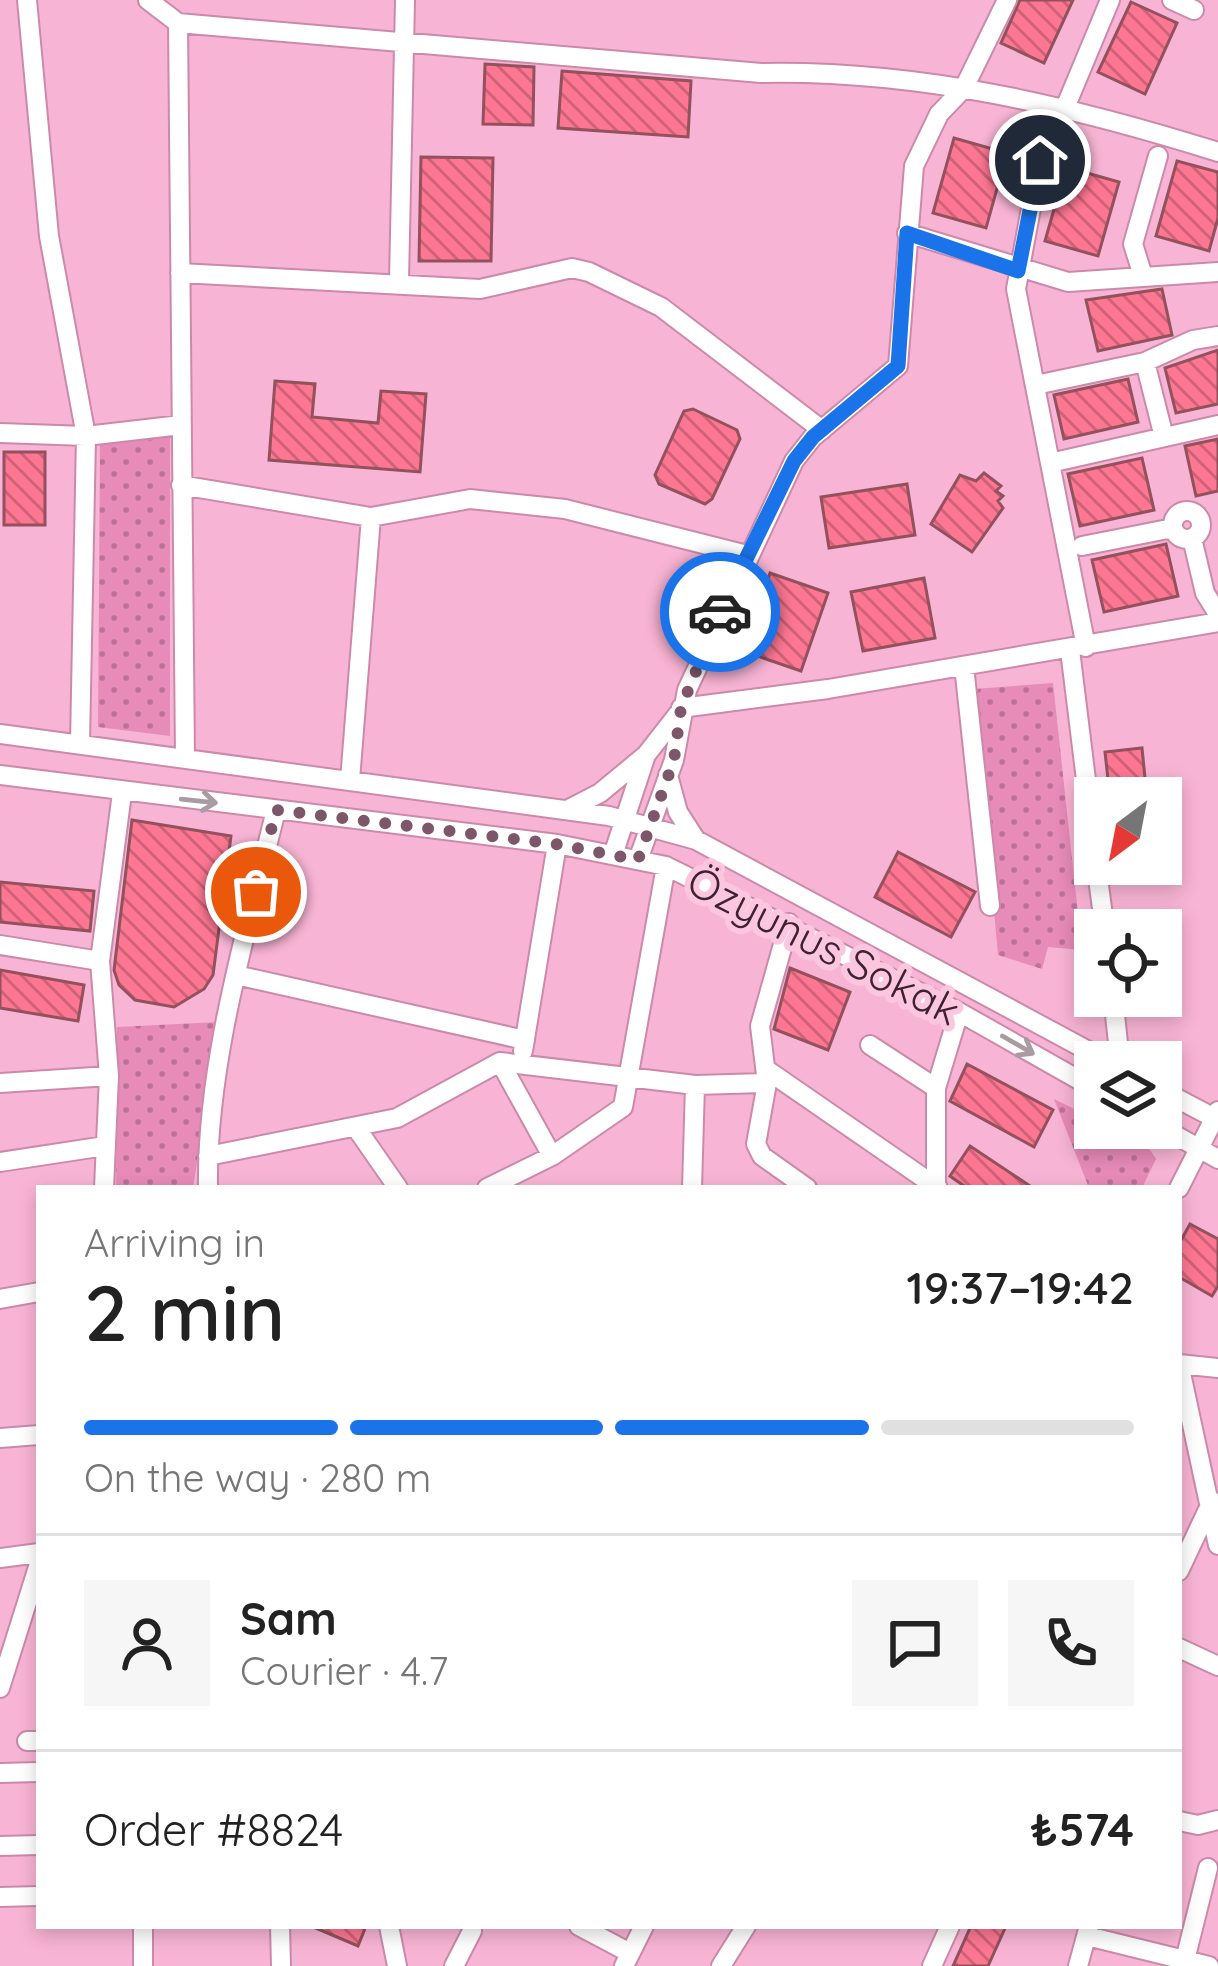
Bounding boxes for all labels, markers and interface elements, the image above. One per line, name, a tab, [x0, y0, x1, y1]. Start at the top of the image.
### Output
pin	[989, 109, 1091, 211]
icon: home	[1007, 127, 1073, 193]
courier	[660, 552, 780, 672]
icon: car	[687, 579, 753, 645]
north arrow	[1074, 777, 1182, 885]
map controls	[1074, 777, 1182, 1149]
one-way arrow	[179, 790, 218, 813]
pin	[205, 841, 307, 943]
street label: Özyunus Sokak	[679, 854, 969, 1036]
icon: bag	[223, 859, 289, 925]
button: locate	[1074, 909, 1182, 1017]
one-way arrow	[1000, 1034, 1035, 1058]
button: layers	[1074, 1041, 1182, 1149]
text: Arriving in	[84, 1218, 265, 1267]
text: 19:37–19:42	[906, 1259, 1134, 1315]
text: 2 min	[84, 1263, 285, 1361]
text: On the way · 280 m	[84, 1453, 431, 1502]
button: person	[84, 1580, 210, 1706]
button: chat	[852, 1580, 978, 1706]
button: phone	[1008, 1580, 1134, 1706]
text: Sam	[240, 1590, 337, 1646]
text: Courier · 4.7	[240, 1646, 448, 1695]
text: Order #8824	[84, 1801, 343, 1857]
text: ₺574	[1030, 1801, 1134, 1857]

